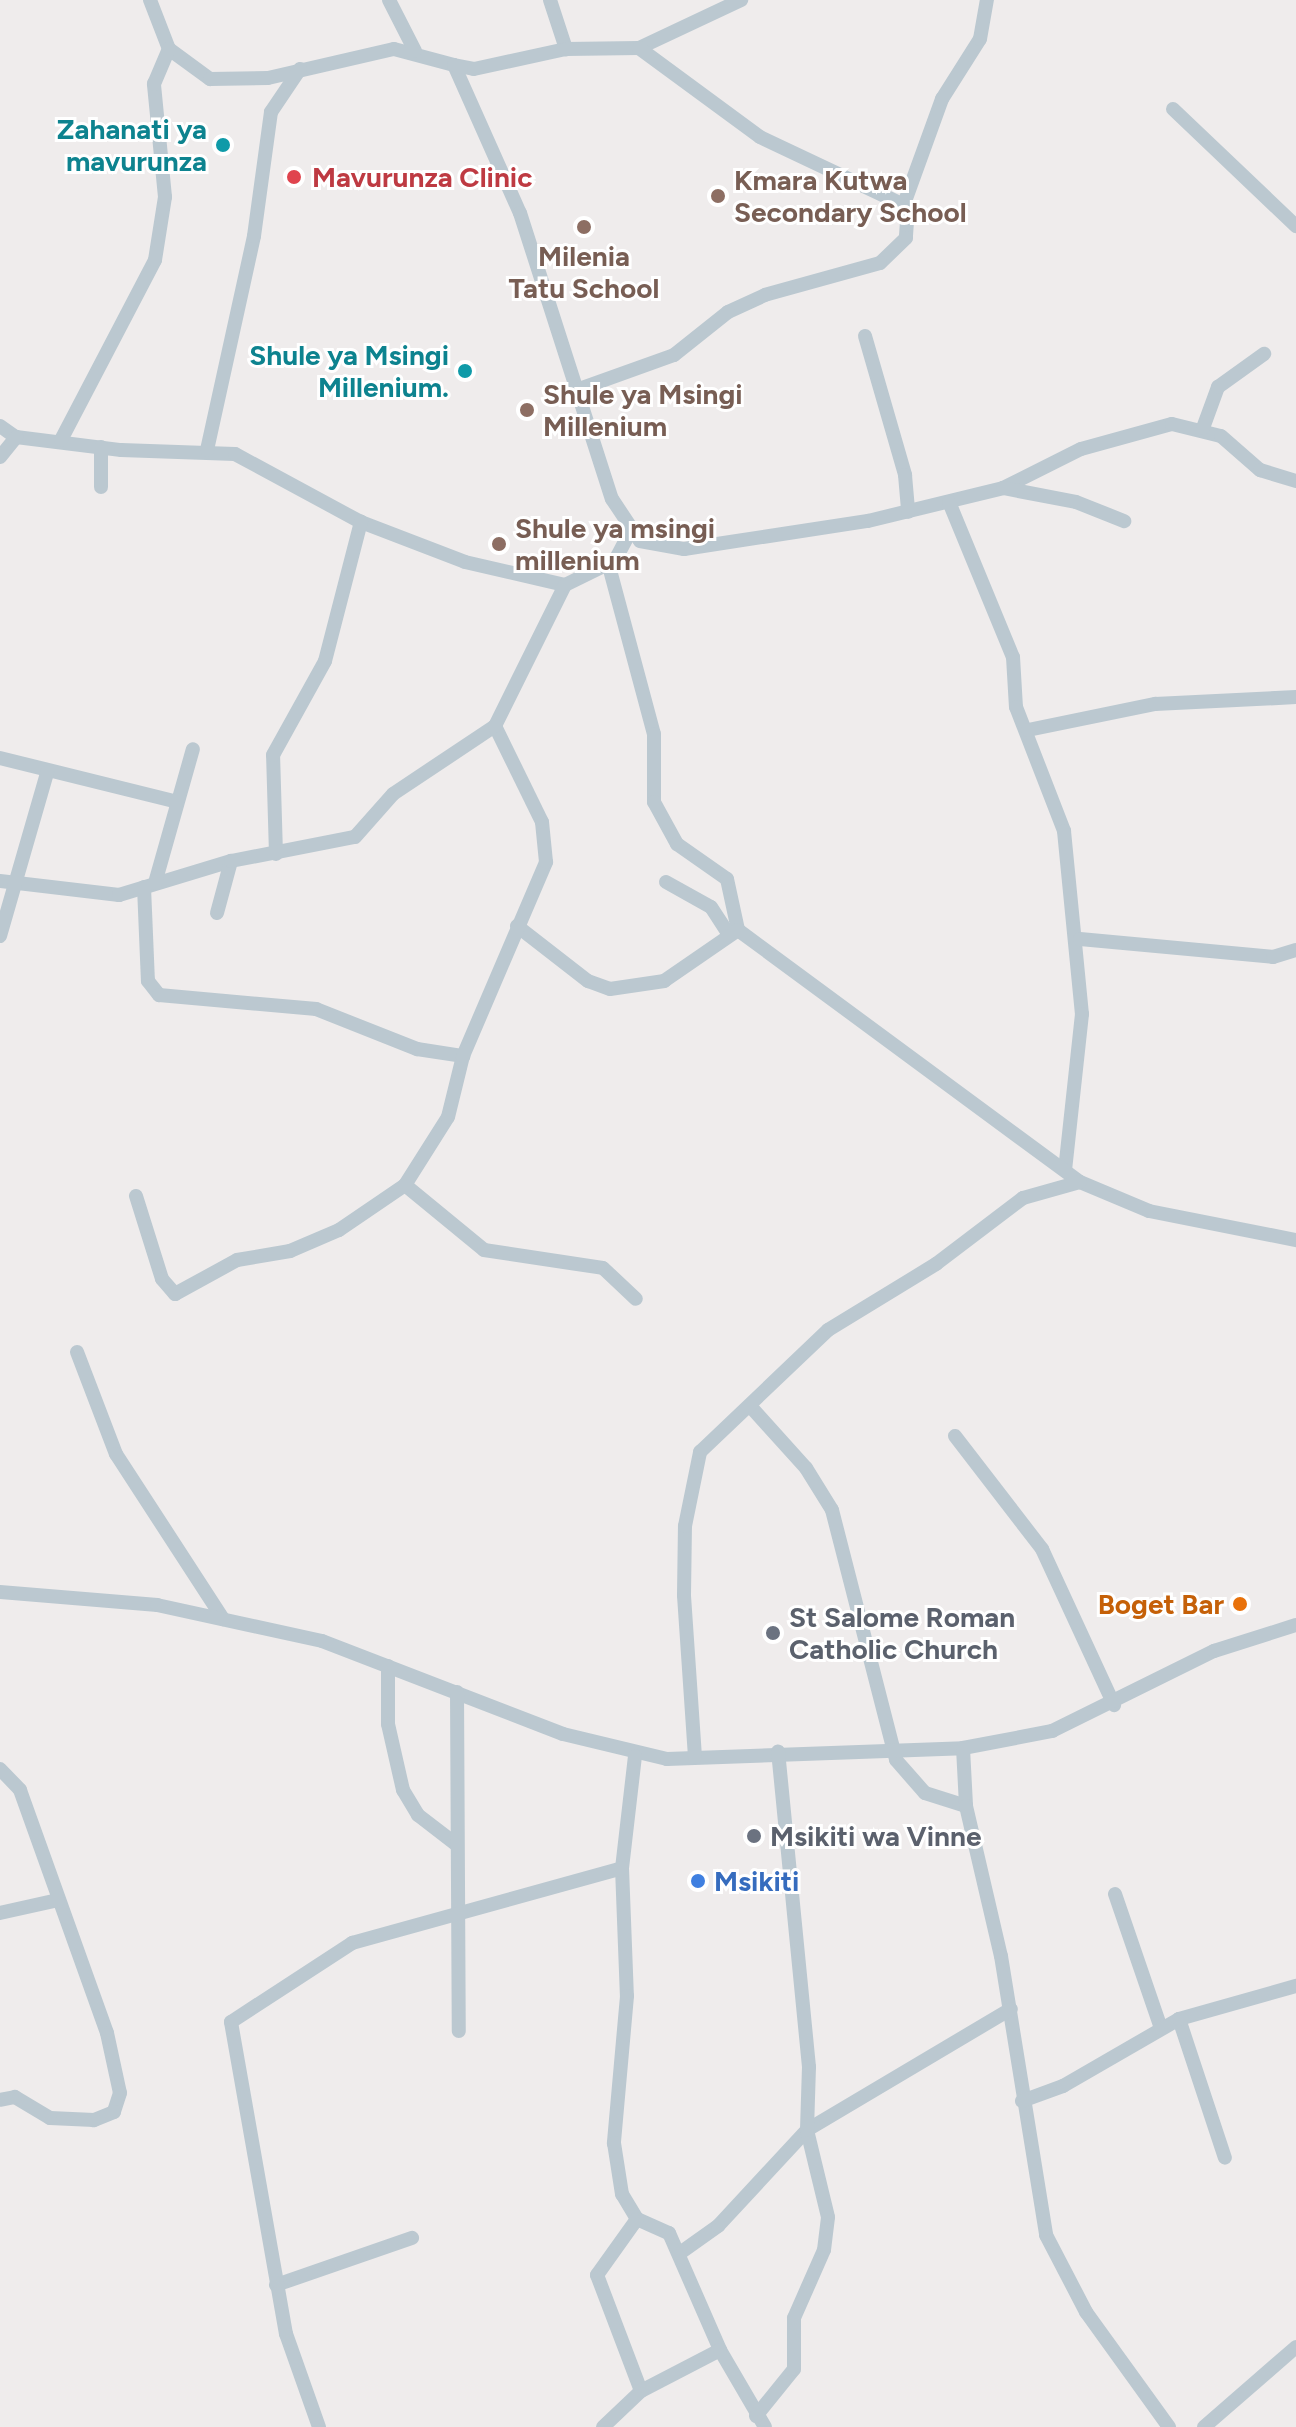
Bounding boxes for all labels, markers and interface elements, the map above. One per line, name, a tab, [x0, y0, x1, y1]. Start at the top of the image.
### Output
place label: Zahanati ya mavurunza	[57, 112, 207, 178]
marker: Zahanati ya mavurunza	[214, 136, 232, 154]
place label: Mavurunza Clinic	[312, 160, 532, 194]
place label: Kmara Kutwa Secondary School	[734, 163, 967, 229]
marker: Mavurunza Clinic	[283, 166, 305, 188]
marker: Kmara Kutwa Secondary School	[709, 187, 727, 205]
marker: Milenia Tatu School	[575, 218, 593, 236]
place label: Milenia Tatu School	[509, 239, 659, 305]
place label: Shule ya Msingi Millenium.	[249, 338, 449, 404]
marker: Shule ya Msingi Millenium.	[456, 362, 474, 380]
place label: Shule ya Msingi Millenium	[543, 377, 743, 443]
marker: Shule ya Msingi Millenium	[518, 401, 536, 419]
place label: Shule ya msingi millenium	[515, 511, 715, 577]
marker: Shule ya msingi millenium	[490, 535, 508, 553]
place label: Boget Bar	[1098, 1587, 1224, 1621]
marker: Boget Bar	[1231, 1595, 1249, 1613]
place label: St Salome Roman Catholic Church	[789, 1600, 1015, 1666]
marker: St Salome Roman Catholic Church	[764, 1624, 782, 1642]
place label: Msikiti wa Vinne	[770, 1819, 981, 1853]
marker: Msikiti wa Vinne	[745, 1827, 763, 1845]
place label: Msikiti	[714, 1864, 799, 1898]
marker: Msikiti	[689, 1872, 707, 1890]

